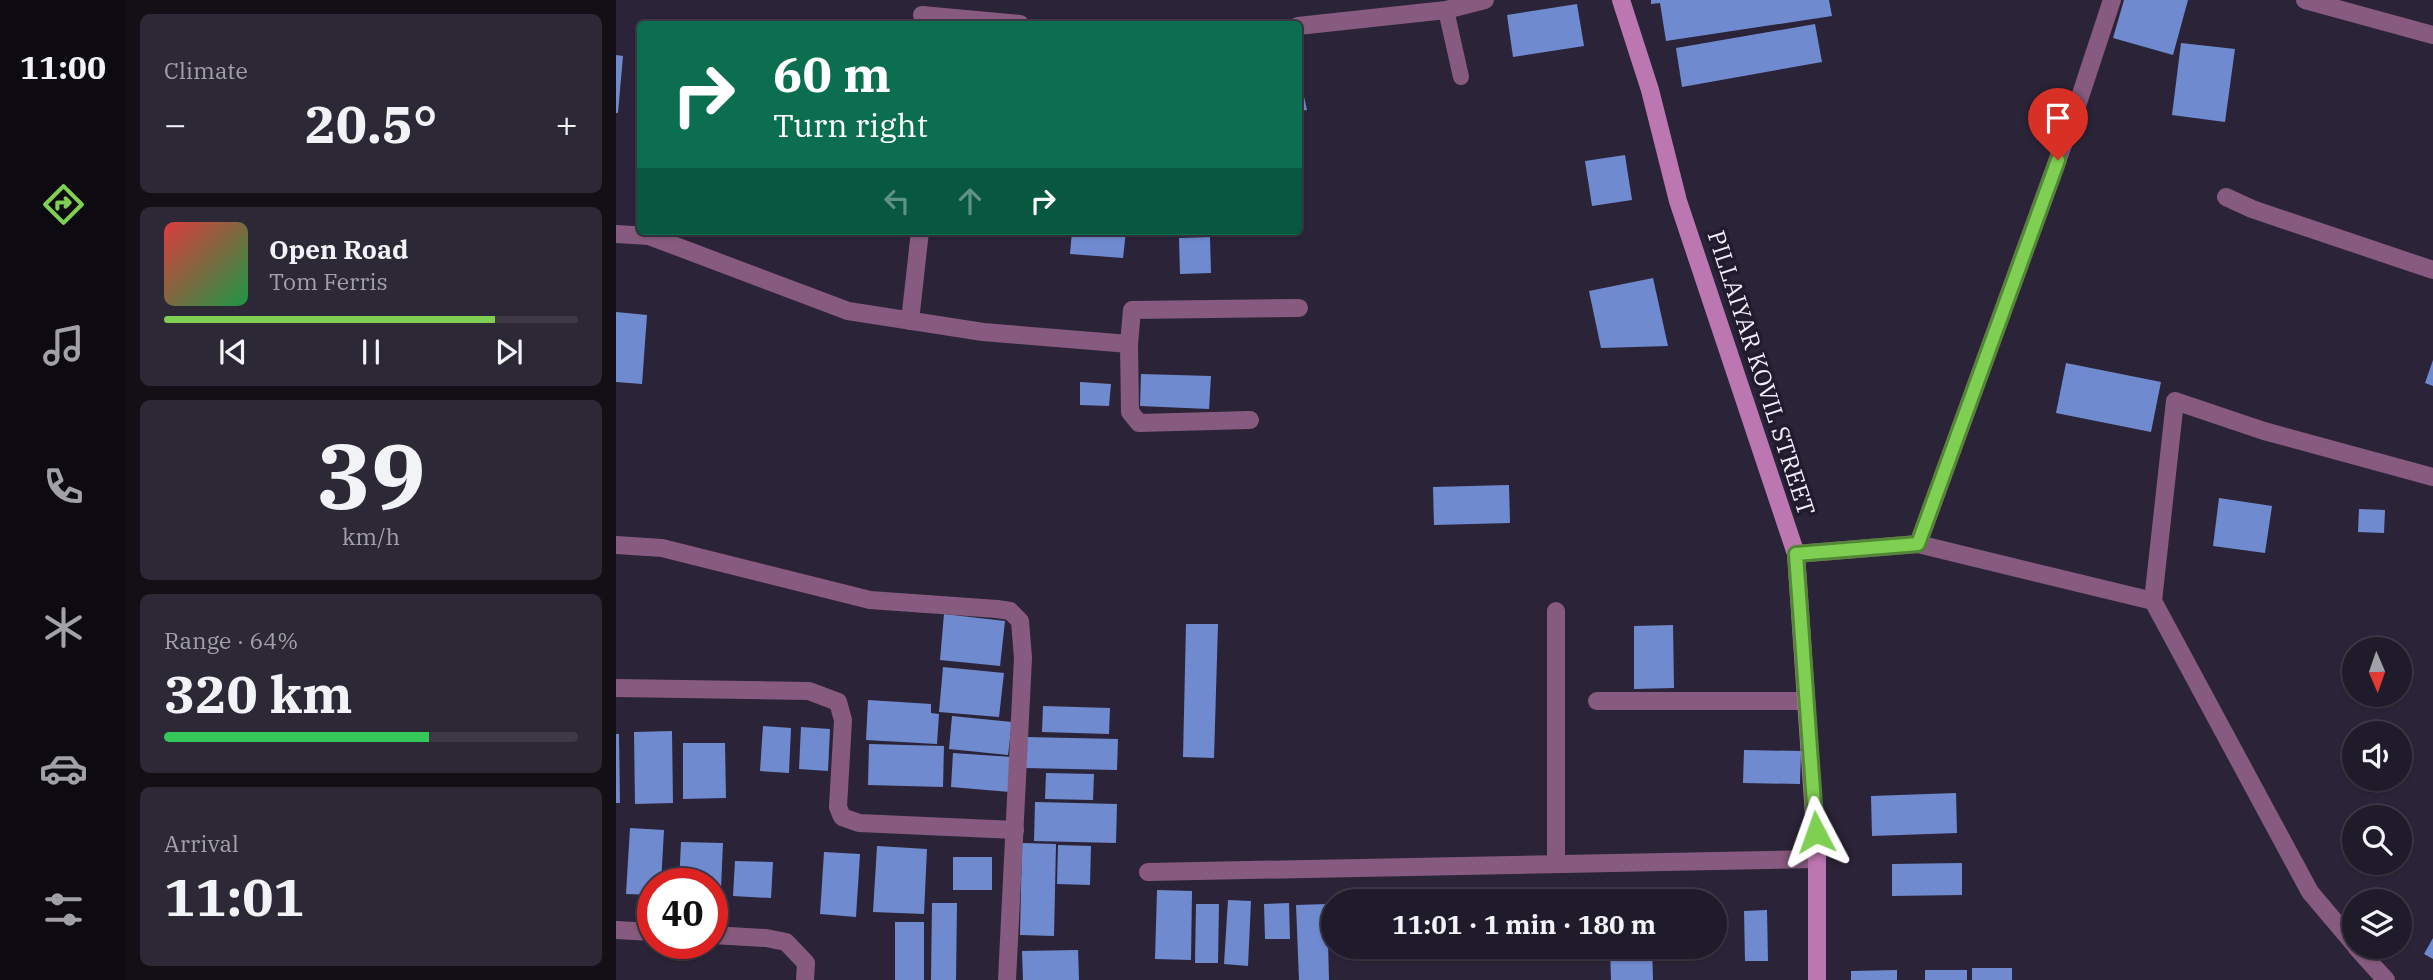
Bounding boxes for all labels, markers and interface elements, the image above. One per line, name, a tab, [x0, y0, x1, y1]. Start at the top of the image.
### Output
text: 60 m	[773, 42, 891, 105]
text: 11:00	[20, 46, 106, 88]
icon: right	[658, 49, 749, 140]
text: Climate	[164, 55, 248, 85]
pin	[2028, 88, 2088, 160]
text: 20.5°	[305, 90, 437, 157]
text: −	[164, 99, 187, 148]
text: +	[555, 99, 578, 148]
icon: arrive	[2039, 99, 2077, 137]
text: Turn right	[773, 104, 928, 146]
icon: directions	[39, 180, 88, 229]
icon: left	[878, 182, 916, 220]
icon: ahead	[951, 182, 989, 220]
icon: right	[1024, 182, 1062, 220]
street label: PILLAIYAR KOVIL STREET	[1701, 226, 1823, 519]
text: Open Road	[269, 232, 408, 266]
text: Tom Ferris	[269, 266, 388, 296]
icon: music	[39, 321, 88, 370]
icon: previous	[214, 333, 252, 371]
icon: pause	[352, 333, 390, 371]
icon: next	[490, 333, 528, 371]
text: 39	[316, 416, 426, 534]
icon: phone	[39, 462, 88, 511]
text: km/h	[342, 521, 400, 551]
icon: climate	[39, 603, 88, 652]
text: Range · 64%	[164, 625, 298, 655]
north arrow	[2342, 637, 2412, 707]
map controls	[2342, 637, 2412, 959]
text: 320 km	[164, 660, 353, 727]
button: sound	[2342, 721, 2412, 791]
icon: car	[39, 744, 88, 793]
position arrow	[1779, 795, 1853, 869]
button: search	[2342, 805, 2412, 875]
text: Arrival	[164, 828, 239, 858]
text: 11:01	[164, 863, 305, 930]
speed limit sign: 40	[637, 868, 728, 959]
icon: filters	[39, 885, 88, 934]
button: layers	[2342, 889, 2412, 959]
text: 11:01 · 1 min · 180 m	[1392, 907, 1656, 941]

